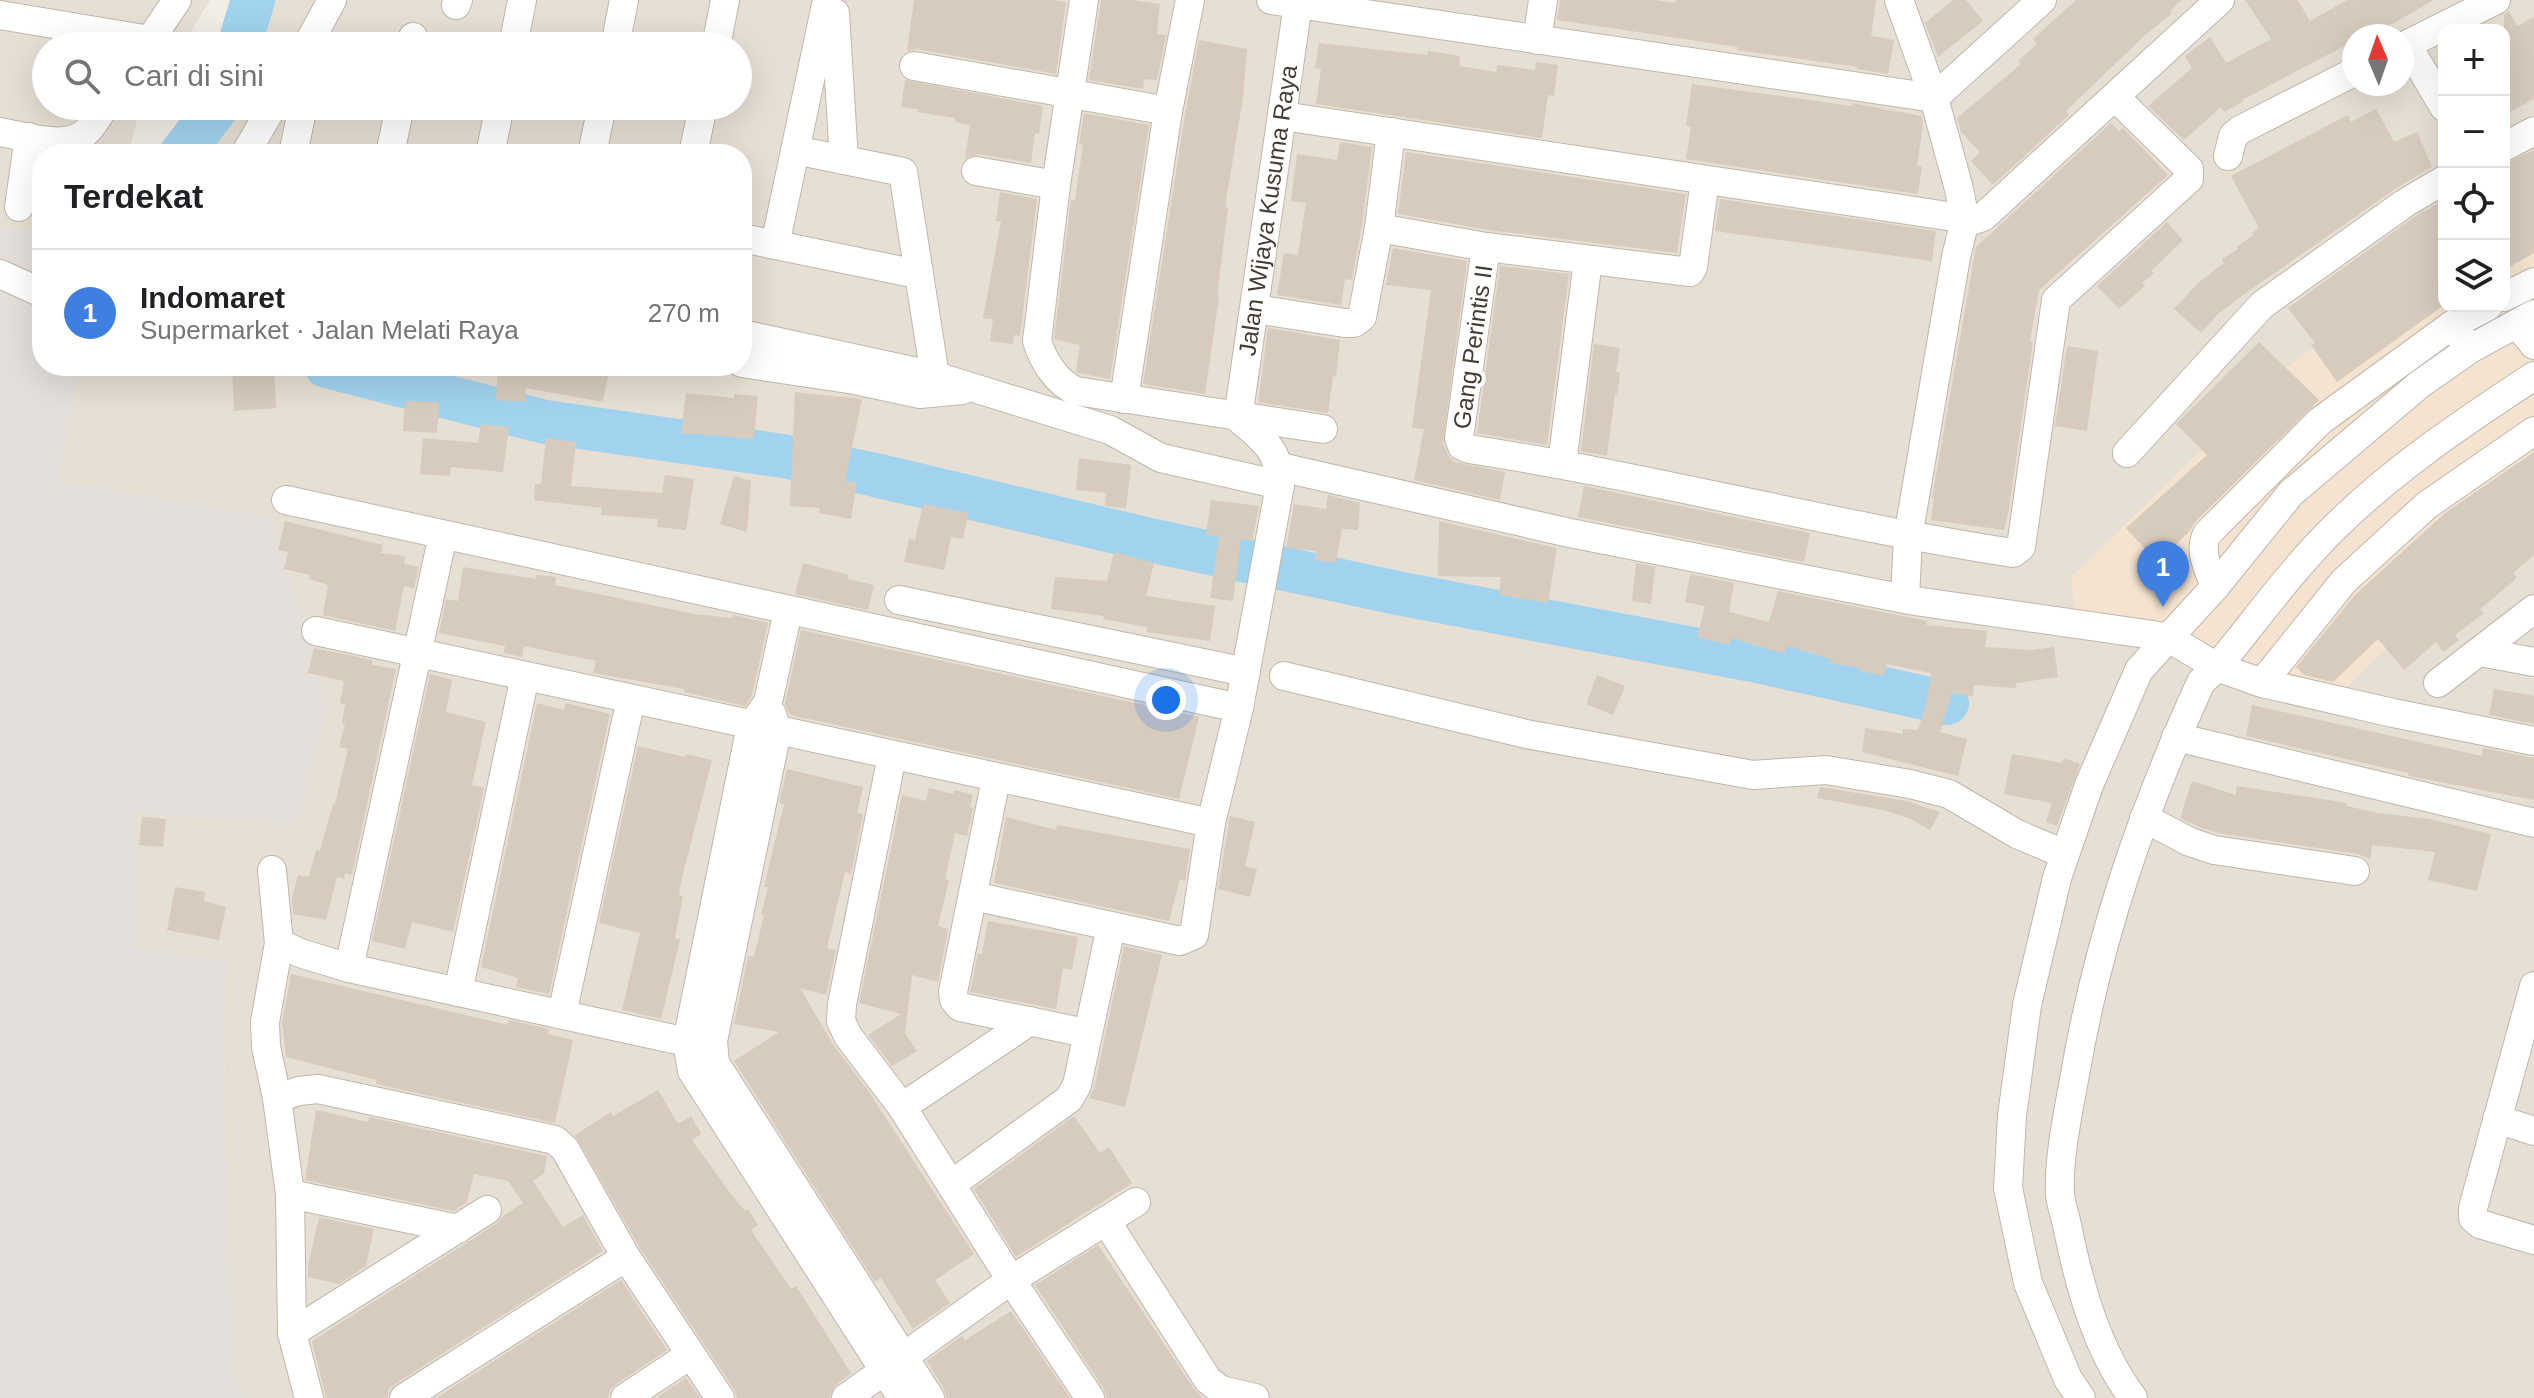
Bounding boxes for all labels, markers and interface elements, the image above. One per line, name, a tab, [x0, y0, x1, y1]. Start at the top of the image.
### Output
north arrow	[2342, 24, 2414, 96]
map controls	[2438, 24, 2510, 312]
button: +	[2438, 24, 2510, 96]
search box	[32, 32, 752, 120]
icon: search	[60, 54, 104, 98]
text: Cari di sini	[124, 59, 264, 92]
street label: Jalan Wijaya Kusuma Raya	[1233, 62, 1302, 357]
button: −	[2438, 96, 2510, 168]
button: locate	[2438, 168, 2510, 240]
text: Terdekat	[64, 177, 203, 215]
button: layers	[2438, 240, 2510, 312]
street label: Gang Perintis II	[1448, 263, 1497, 431]
text: Indomaret	[140, 281, 285, 314]
text: 1	[83, 298, 97, 328]
text: 270 m	[648, 298, 720, 328]
text: Supermarket · Jalan Melati Raya	[140, 315, 519, 345]
pin: 1	[2137, 541, 2189, 607]
your location	[1146, 680, 1186, 720]

